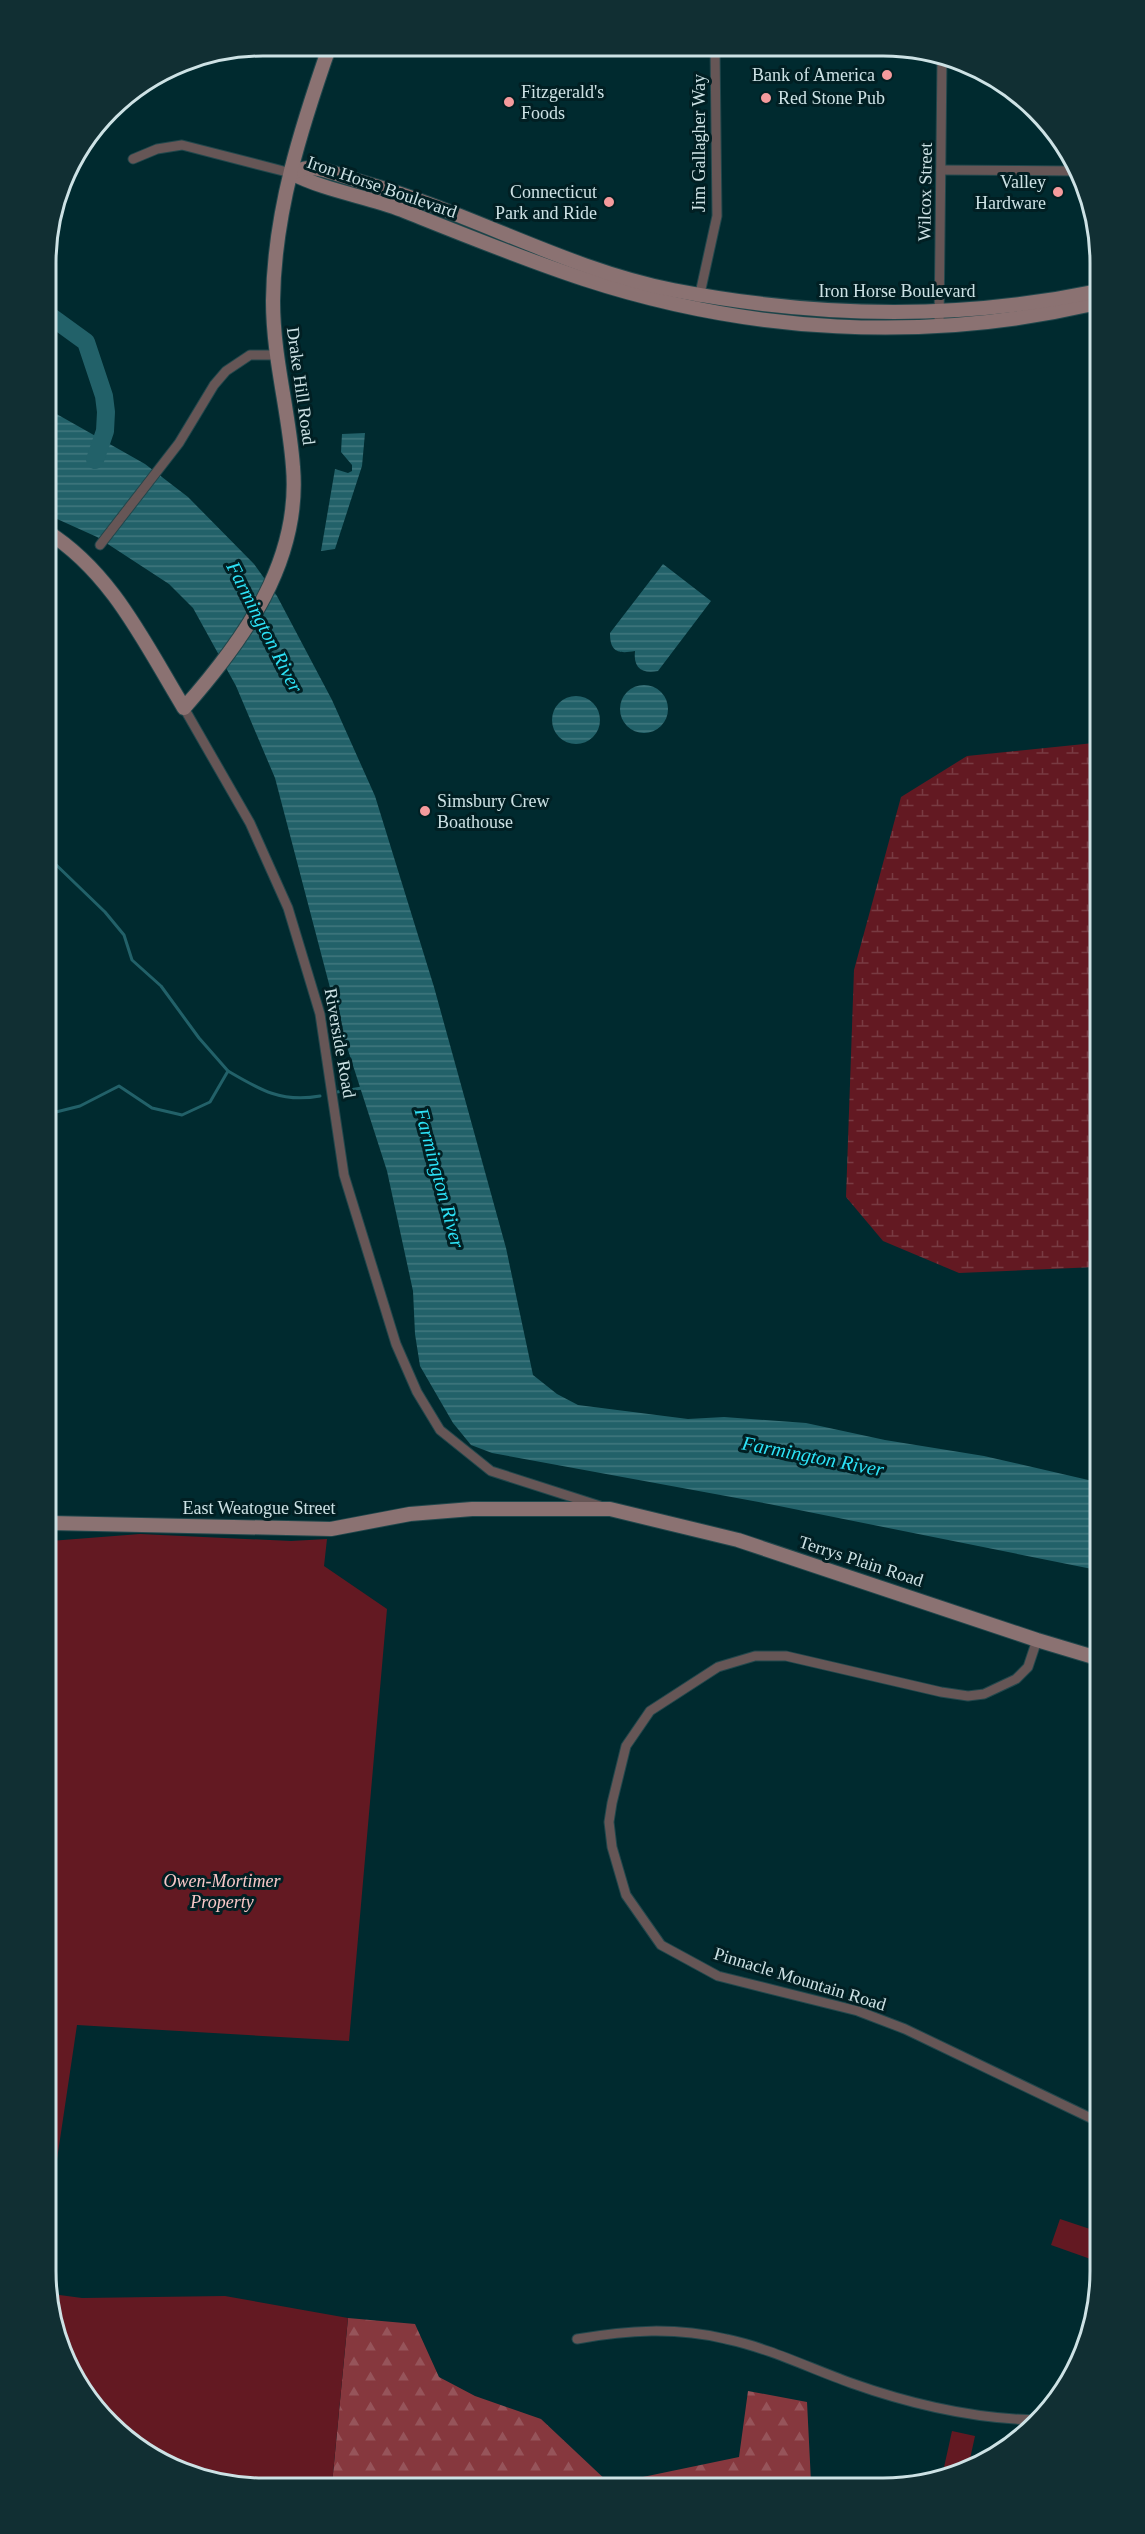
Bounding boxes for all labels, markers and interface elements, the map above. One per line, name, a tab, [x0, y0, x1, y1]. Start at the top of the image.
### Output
place label: Bank of America	[752, 65, 875, 85]
marker: Bank of America	[880, 68, 894, 82]
street label: Jim Gallagher Way	[689, 74, 709, 212]
place label: Fitzgerald's Foods	[521, 82, 604, 123]
place label: Red Stone Pub	[778, 88, 885, 108]
marker: Red Stone Pub	[759, 91, 773, 105]
marker: Fitzgerald's Foods	[502, 95, 516, 109]
street label: Wilcox Street	[914, 142, 936, 242]
street label: Iron Horse Boulevard	[305, 152, 459, 222]
place label: Valley Hardware	[975, 172, 1046, 213]
place label: Connecticut Park and Ride	[495, 182, 597, 223]
marker: Valley Hardware	[1051, 185, 1065, 199]
marker: Connecticut Park and Ride	[602, 195, 616, 209]
street label: Iron Horse Boulevard	[819, 281, 975, 301]
street label: Drake Hill Road	[283, 326, 319, 446]
water label: Farmington River	[221, 557, 308, 697]
place label: Simsbury Crew Boathouse	[437, 791, 550, 832]
marker: Simsbury Crew Boathouse	[418, 804, 432, 818]
street label: Riverside Road	[320, 986, 360, 1100]
water label: Farmington River	[410, 1105, 469, 1251]
water label: Farmington River	[739, 1431, 886, 1482]
street label: East Weatogue Street	[182, 1498, 336, 1518]
street label: Terrys Plain Road	[796, 1531, 926, 1591]
park label: Owen-Mortimer Property	[164, 1871, 281, 1912]
street label: Pinnacle Mountain Road	[711, 1943, 889, 2015]

